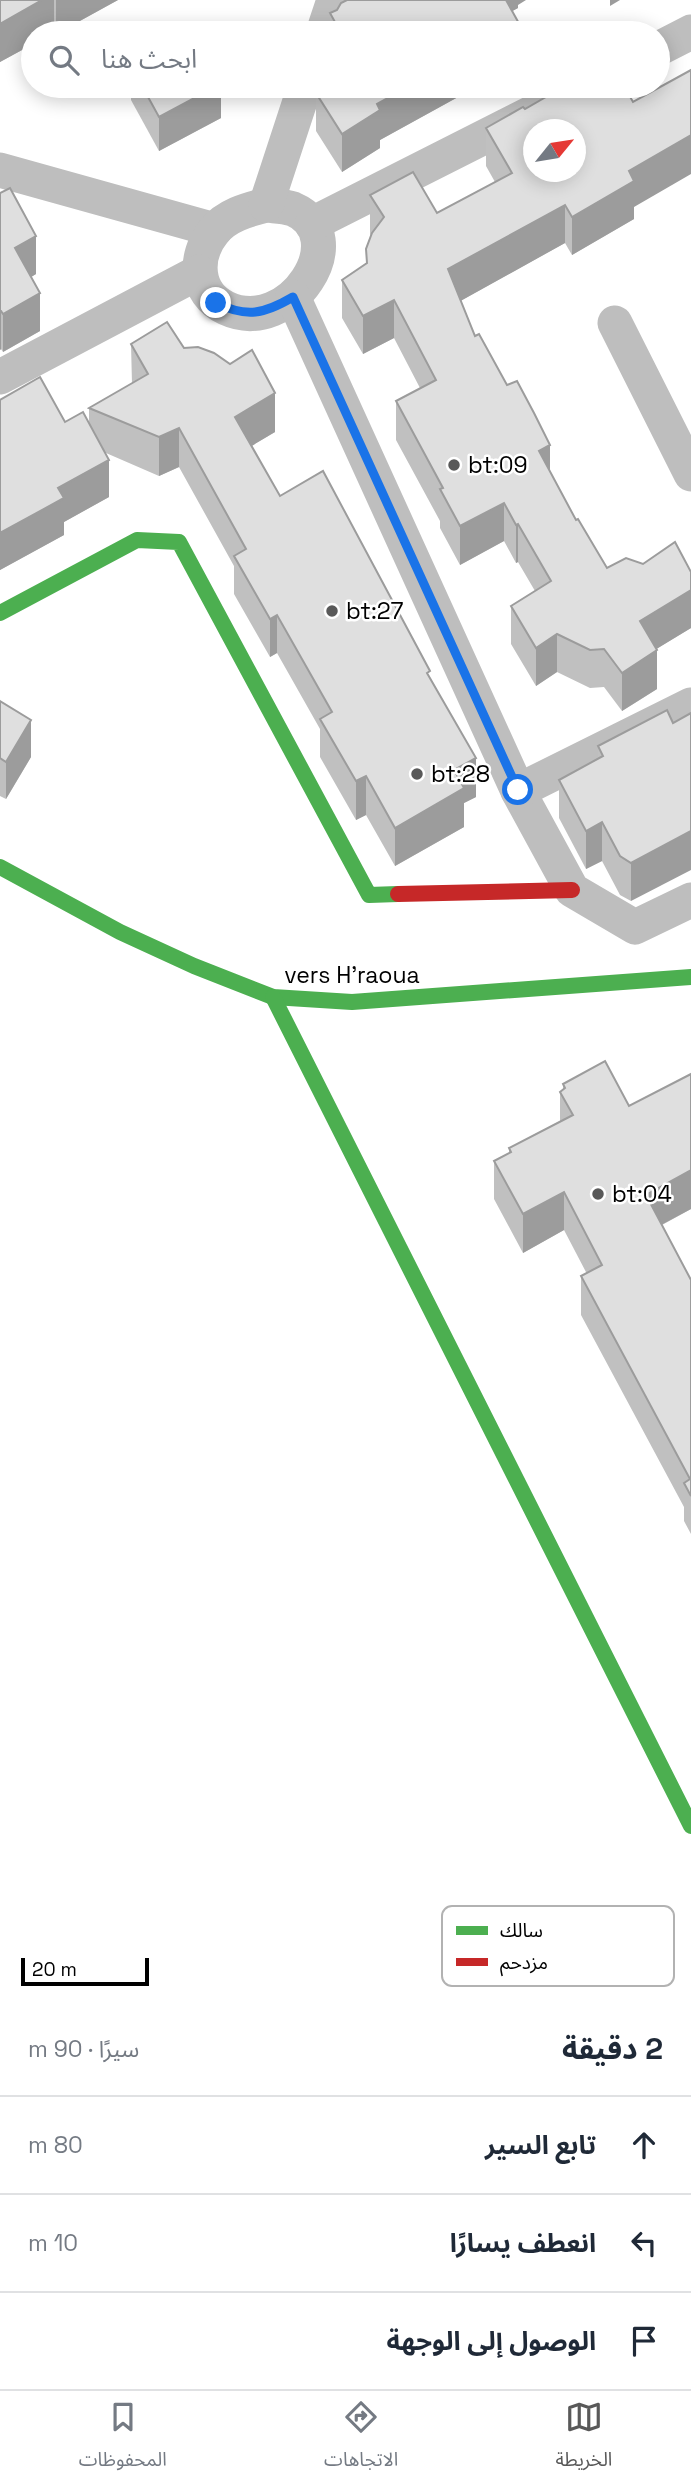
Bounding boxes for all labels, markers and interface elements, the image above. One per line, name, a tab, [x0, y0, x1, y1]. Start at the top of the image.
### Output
search box	[21, 21, 670, 98]
icon: search	[45, 41, 83, 79]
text: ابحث هنا	[101, 42, 197, 76]
north arrow	[523, 119, 586, 182]
route end	[200, 287, 231, 318]
place label: bt:09	[468, 450, 528, 480]
marker: bt:09	[446, 457, 462, 473]
place label: bt:27	[346, 596, 403, 626]
marker: bt:27	[324, 603, 340, 619]
place label: bt:28	[431, 759, 490, 789]
marker: bt:28	[409, 766, 425, 782]
route start	[502, 774, 533, 805]
street label: vers H'raoua	[284, 960, 420, 990]
place label: bt:04	[612, 1179, 672, 1209]
marker: bt:04	[590, 1186, 606, 1202]
legend	[442, 1906, 674, 1986]
text: سالك	[500, 1918, 543, 1943]
text: مزدحم	[500, 1950, 548, 1977]
scale bar	[21, 1955, 149, 1987]
text: 20 m	[32, 1957, 77, 1982]
text: 2 دقيقة	[562, 2029, 663, 2068]
text: سيرًا · 90 m	[28, 2034, 139, 2064]
icon: ahead	[625, 2126, 663, 2164]
text: تابع السير	[485, 2128, 596, 2162]
text: 80 m	[28, 2130, 83, 2160]
icon: left	[625, 2224, 663, 2262]
text: انعطف يسارًا	[450, 2226, 596, 2260]
text: 10 m	[28, 2228, 78, 2258]
icon: arrive	[625, 2322, 663, 2360]
text: الوصول إلى الوجهة	[386, 2324, 596, 2358]
tab: المحفوظات	[79, 2398, 167, 2480]
tab: الاتجاهات	[324, 2398, 398, 2480]
tab: الخريطة	[555, 2398, 612, 2480]

